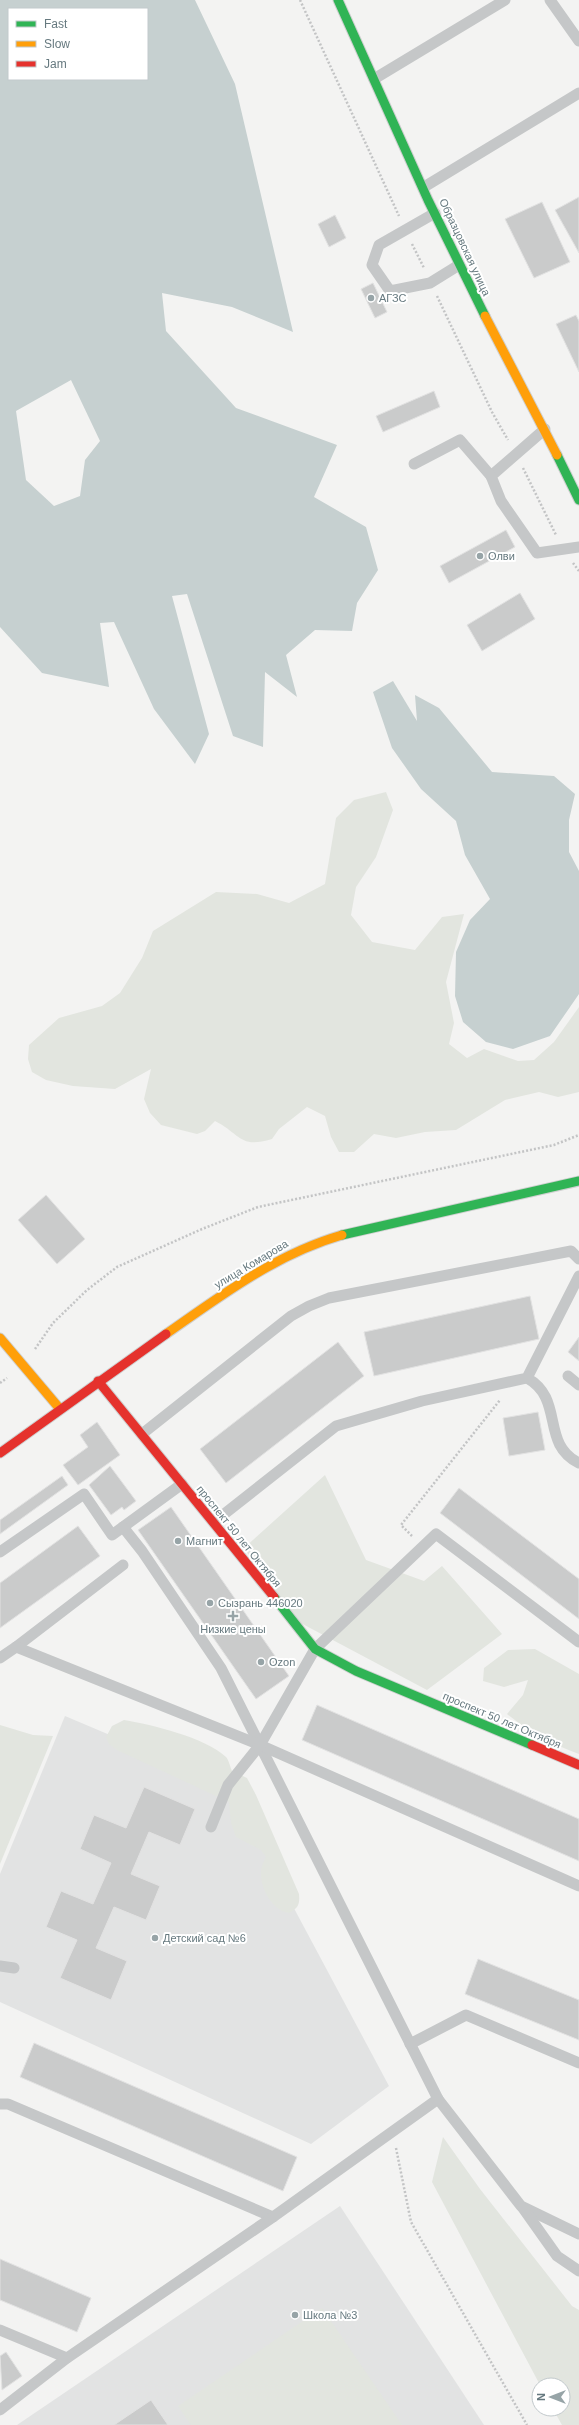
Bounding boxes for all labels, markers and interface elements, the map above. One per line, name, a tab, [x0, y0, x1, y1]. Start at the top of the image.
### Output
legend	[8, 8, 148, 80]
text: Fast	[44, 17, 68, 31]
text: Slow	[44, 37, 70, 51]
text: Jam	[44, 57, 67, 71]
street label: Образцовская улица	[437, 196, 493, 298]
place label: АГЗС	[379, 292, 407, 304]
marker: АГЗС	[366, 293, 376, 303]
place label: Олви	[488, 550, 515, 562]
marker: Олви	[475, 551, 485, 561]
street label: улица Комарова	[212, 1237, 291, 1291]
street label: проспект 50 лет Октября	[194, 1483, 284, 1589]
place label: Магнит	[186, 1535, 223, 1547]
marker: Магнит	[173, 1536, 183, 1546]
place label: Сызрань 446020	[218, 1597, 303, 1609]
marker: Сызрань 446020	[205, 1598, 215, 1608]
marker: Низкие цены	[228, 1611, 238, 1621]
place label: Низкие цены	[200, 1623, 266, 1635]
place label: Ozon	[269, 1656, 295, 1668]
marker: Ozon	[256, 1657, 266, 1667]
street label: проспект 50 лет Октября	[441, 1690, 563, 1750]
place label: Детский сад №6	[163, 1932, 246, 1944]
marker: Детский сад №6	[150, 1933, 160, 1943]
place label: Школа №3	[303, 2309, 357, 2321]
marker: Школа №3	[290, 2310, 300, 2320]
north arrow	[531, 2377, 571, 2417]
text: N	[535, 2393, 547, 2401]

